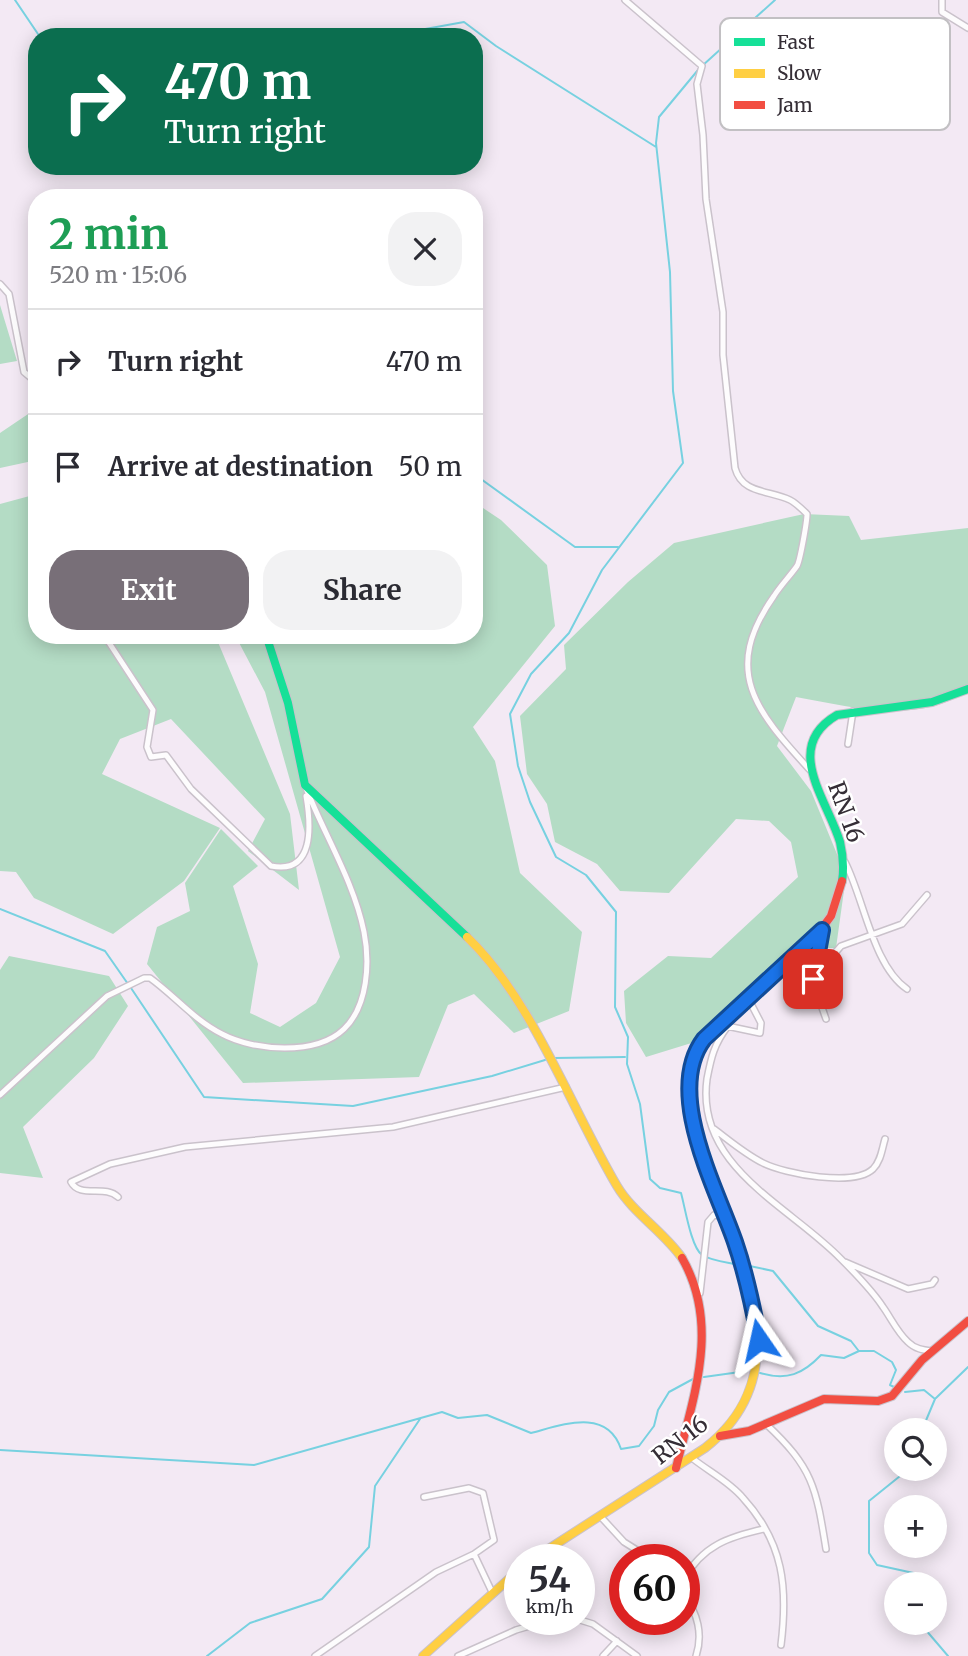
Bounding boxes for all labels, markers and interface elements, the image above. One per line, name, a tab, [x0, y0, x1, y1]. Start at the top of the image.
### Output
legend	[720, 18, 950, 130]
text: Fast	[777, 30, 815, 54]
text: 470 m	[164, 51, 311, 112]
icon: right	[49, 56, 140, 147]
text: Slow	[777, 61, 822, 85]
text: Jam	[776, 93, 813, 117]
text: Turn right	[164, 112, 326, 152]
text: 2 min	[49, 208, 169, 260]
button: close	[388, 212, 462, 286]
text: 520 m · 15:06	[49, 260, 187, 289]
icon: right	[49, 343, 87, 381]
text: Turn right	[108, 345, 243, 378]
text: 470 m	[386, 345, 462, 378]
icon: arrive	[49, 448, 87, 486]
text: Arrive at destination	[108, 450, 373, 483]
text: 50 m	[398, 450, 462, 483]
button: Exit	[49, 550, 249, 630]
button: Share	[263, 550, 462, 630]
street label: RN 16	[822, 777, 871, 846]
pin	[783, 949, 843, 1009]
icon: arrive	[794, 960, 832, 998]
position arrow	[722, 1303, 796, 1377]
street label: RN 16	[646, 1409, 713, 1470]
map controls	[884, 1418, 947, 1635]
button: search	[884, 1418, 947, 1481]
button: +	[884, 1495, 947, 1558]
speed limit sign: 60	[609, 1544, 700, 1635]
text: 54	[528, 1558, 571, 1602]
button: −	[884, 1572, 947, 1635]
text: km/h	[526, 1595, 573, 1618]

